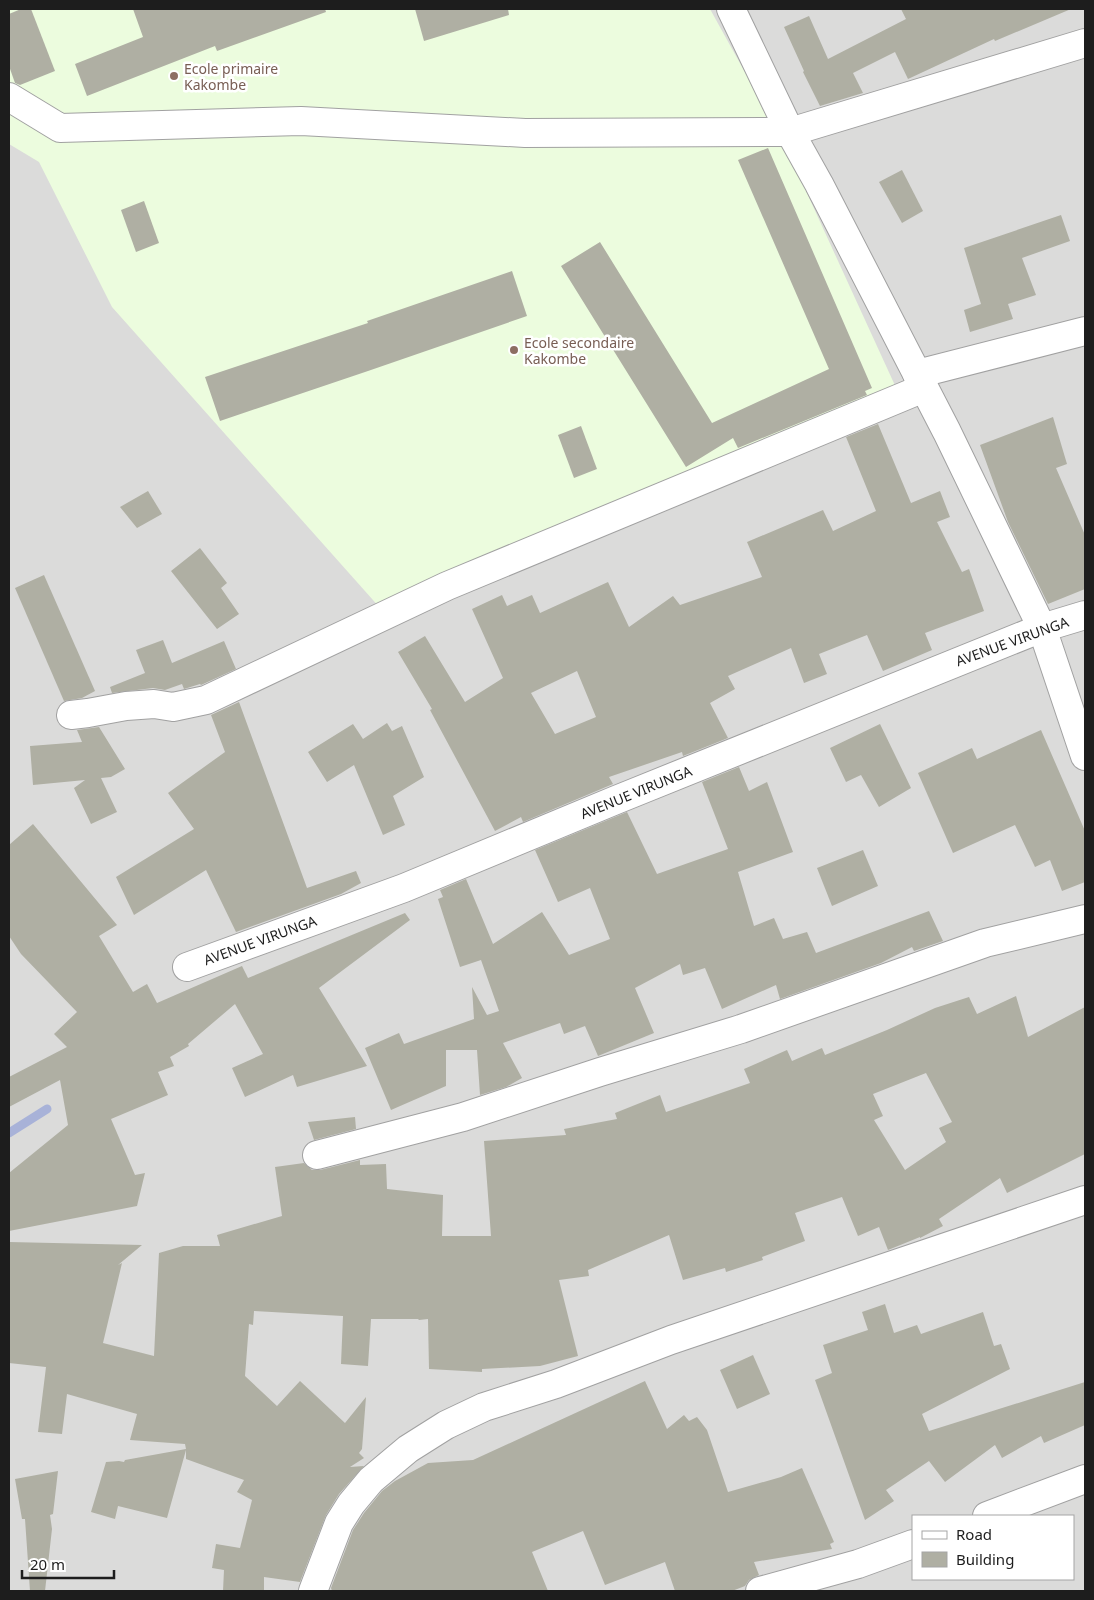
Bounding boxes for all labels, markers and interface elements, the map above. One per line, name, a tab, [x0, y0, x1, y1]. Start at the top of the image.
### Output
place label: Ecole primaire Kakombe	[184, 59, 278, 94]
marker: Ecole primaire Kakombe	[168, 70, 180, 82]
place label: Ecole secondaire Kakombe	[524, 333, 634, 368]
marker: Ecole secondaire Kakombe	[508, 344, 520, 356]
street label: AVENUE VIRUNGA	[953, 612, 1071, 670]
street label: AVENUE VIRUNGA	[577, 761, 695, 823]
street label: AVENUE VIRUNGA	[201, 911, 319, 969]
legend	[912, 1515, 1074, 1580]
text: Road	[956, 1524, 992, 1544]
scale bar	[22, 1548, 115, 1580]
text: Building	[956, 1549, 1014, 1569]
text: 20 m	[30, 1554, 65, 1574]

